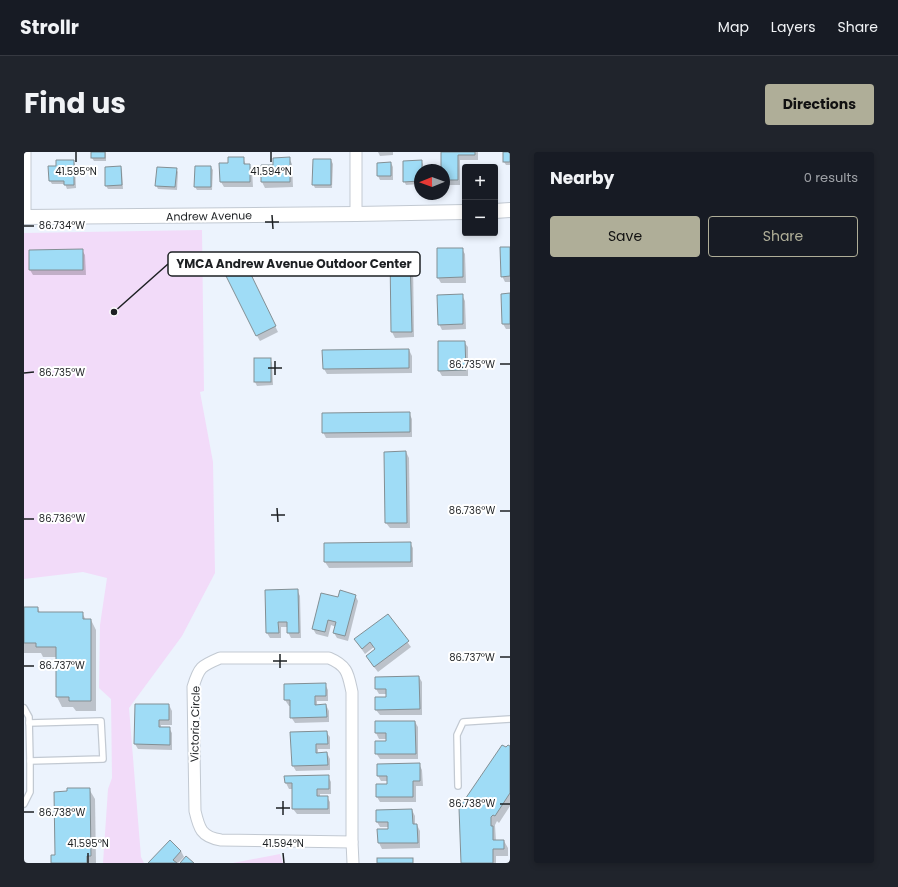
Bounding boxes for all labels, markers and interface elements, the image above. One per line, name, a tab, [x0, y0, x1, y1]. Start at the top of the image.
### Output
text: Strollr	[20, 14, 79, 41]
text: Map	[718, 17, 749, 37]
text: Layers	[771, 17, 815, 37]
text: Share	[837, 17, 878, 37]
text: Find us	[24, 84, 126, 123]
button: Directions	[765, 84, 874, 125]
text: 41.595°N	[55, 164, 97, 179]
text: 41.594°N	[250, 164, 292, 179]
north arrow	[414, 164, 450, 200]
map controls	[462, 164, 498, 236]
button: +	[462, 164, 498, 200]
text: Nearby	[550, 166, 614, 190]
text: 0 results	[804, 168, 858, 187]
button: −	[462, 200, 498, 236]
street label: Andrew Avenue	[166, 207, 252, 225]
button: Save	[550, 216, 700, 257]
button: Share	[708, 216, 858, 257]
text: 86.734°W	[39, 218, 85, 233]
callout: YMCA Andrew Avenue Outdoor Center	[168, 252, 420, 276]
text: YMCA Andrew Avenue Outdoor Center	[176, 255, 412, 272]
text: 86.735°W	[449, 357, 495, 372]
text: 86.735°W	[39, 365, 85, 380]
text: 86.736°W	[449, 503, 495, 518]
text: 86.736°W	[39, 511, 85, 526]
text: 86.737°W	[449, 650, 495, 665]
text: 86.737°W	[39, 658, 85, 673]
street label: Victoria Circle	[186, 685, 204, 762]
text: 86.738°W	[449, 796, 495, 811]
text: 86.738°W	[39, 805, 85, 820]
text: 41.595°N	[67, 836, 109, 851]
text: 41.594°N	[262, 836, 304, 851]

